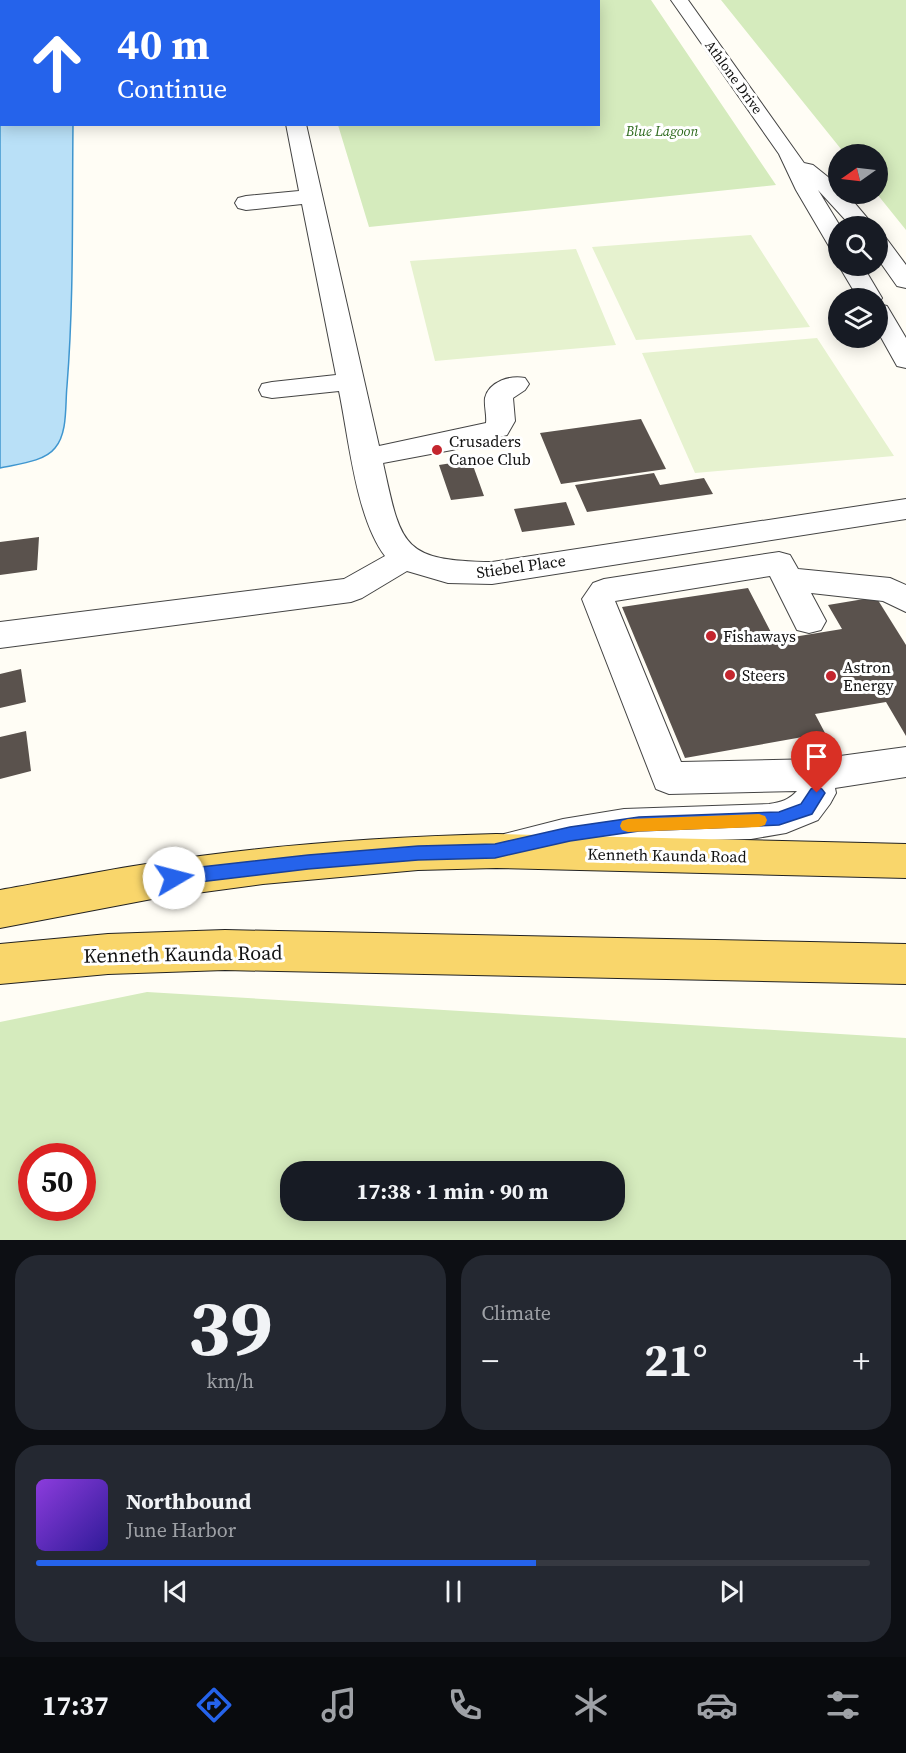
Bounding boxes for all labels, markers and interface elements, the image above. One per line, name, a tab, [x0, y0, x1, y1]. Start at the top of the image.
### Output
text: 40 m	[117, 15, 210, 73]
icon: ahead	[18, 24, 96, 102]
street label: Athlone Drive	[700, 36, 768, 118]
text: Continue	[117, 70, 227, 107]
park label: Blue Lagoon	[625, 121, 698, 141]
north arrow	[828, 144, 888, 204]
map controls	[828, 144, 888, 348]
button: search	[828, 216, 888, 276]
button: layers	[828, 288, 888, 348]
place label: Crusaders Canoe Club	[449, 430, 531, 470]
marker: Crusaders Canoe Club	[430, 443, 444, 457]
street label: Stiebel Place	[475, 549, 567, 583]
place label: Fishaways	[723, 625, 796, 647]
marker: Fishaways	[704, 629, 718, 643]
place label: Astron Energy	[843, 656, 895, 696]
place label: Steers	[742, 664, 785, 686]
marker: Steers	[723, 668, 737, 682]
marker: Astron Energy	[824, 669, 838, 683]
pin	[791, 731, 842, 793]
icon: arrive	[800, 740, 833, 773]
street label: Kenneth Kaunda Road	[587, 843, 747, 867]
position arrow	[142, 846, 206, 910]
street label: Kenneth Kaunda Road	[83, 938, 283, 970]
speed limit sign: 50	[18, 1143, 96, 1221]
text: 17:38 · 1 min · 90 m	[357, 1176, 548, 1206]
text: 39	[188, 1274, 273, 1381]
text: Climate	[482, 1299, 551, 1327]
text: 21°	[644, 1329, 708, 1391]
text: −	[482, 1338, 499, 1383]
text: +	[852, 1338, 870, 1383]
text: km/h	[206, 1367, 254, 1395]
text: Northbound	[126, 1486, 251, 1516]
text: June Harbor	[126, 1516, 236, 1544]
icon: previous	[159, 1575, 192, 1608]
icon: pause	[437, 1575, 470, 1608]
icon: next	[715, 1575, 748, 1608]
icon: directions	[193, 1684, 235, 1726]
icon: music	[318, 1684, 360, 1726]
icon: phone	[444, 1684, 486, 1726]
icon: climate	[570, 1684, 612, 1726]
icon: car	[696, 1684, 738, 1726]
icon: filters	[822, 1684, 864, 1726]
text: 17:37	[42, 1687, 109, 1724]

